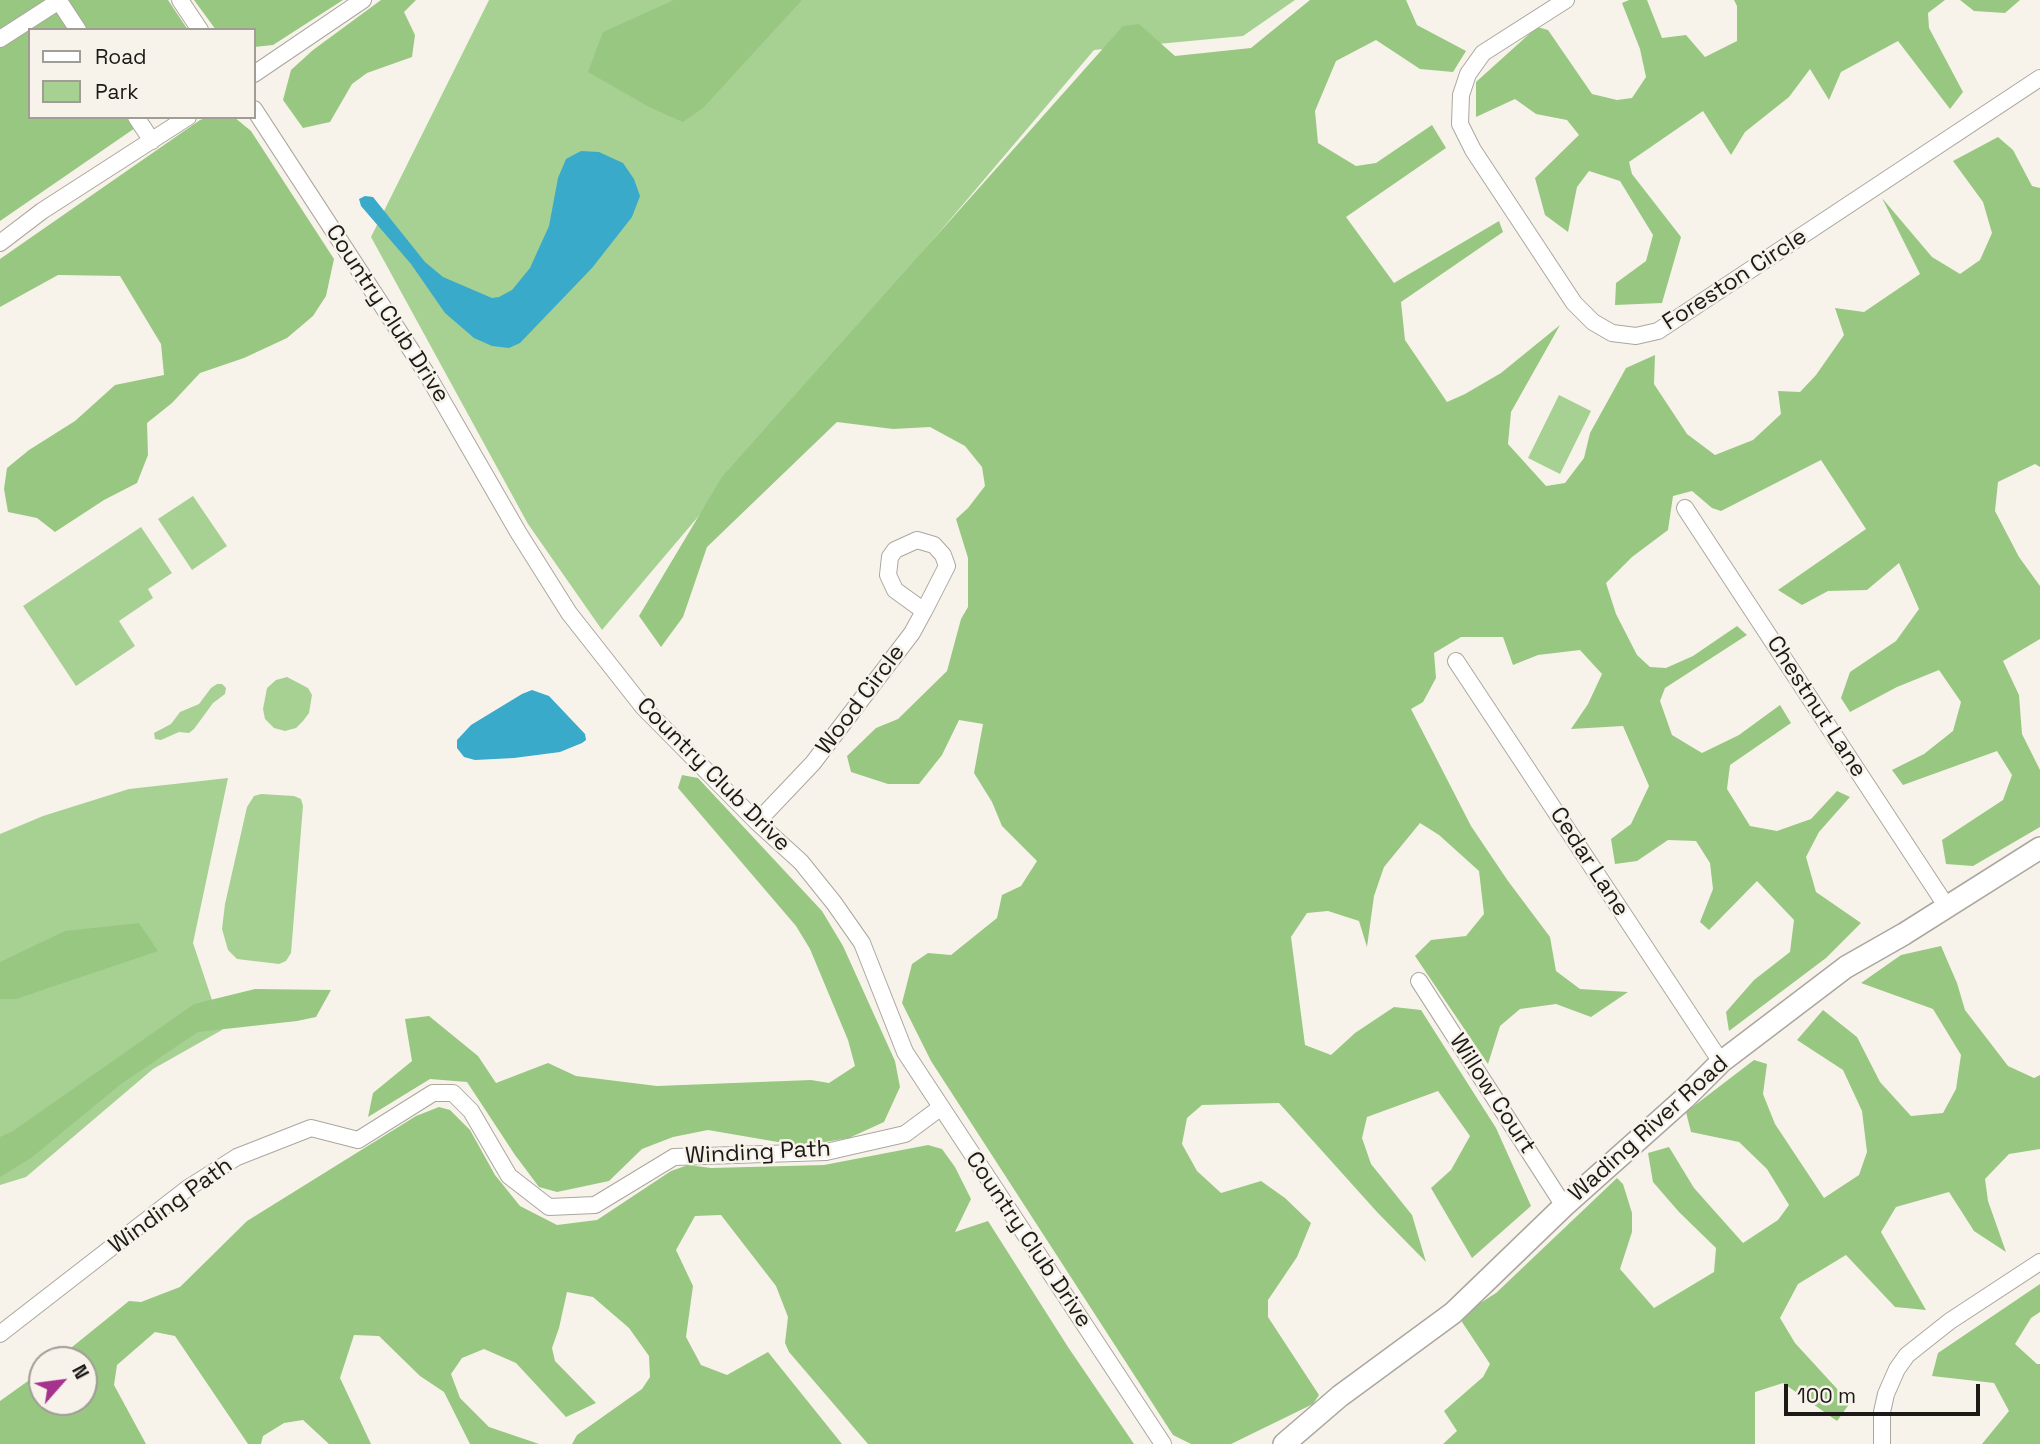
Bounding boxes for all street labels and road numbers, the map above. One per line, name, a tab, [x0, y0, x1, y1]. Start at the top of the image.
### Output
street label: Country Club Drive	[319, 220, 455, 408]
street label: Foreston Circle	[1658, 223, 1812, 337]
street label: Chestnut Lane	[1760, 631, 1872, 783]
street label: Wood Circle	[811, 640, 911, 760]
street label: Country Club Drive	[630, 692, 796, 858]
street label: Cedar Lane	[1544, 802, 1634, 922]
street label: Willow Court	[1443, 1029, 1541, 1159]
street label: Wading River Road	[1564, 1050, 1734, 1208]
street label: Winding Path	[684, 1135, 832, 1171]
street label: Country Club Drive	[959, 1147, 1097, 1333]
street label: Winding Path	[104, 1152, 238, 1260]

